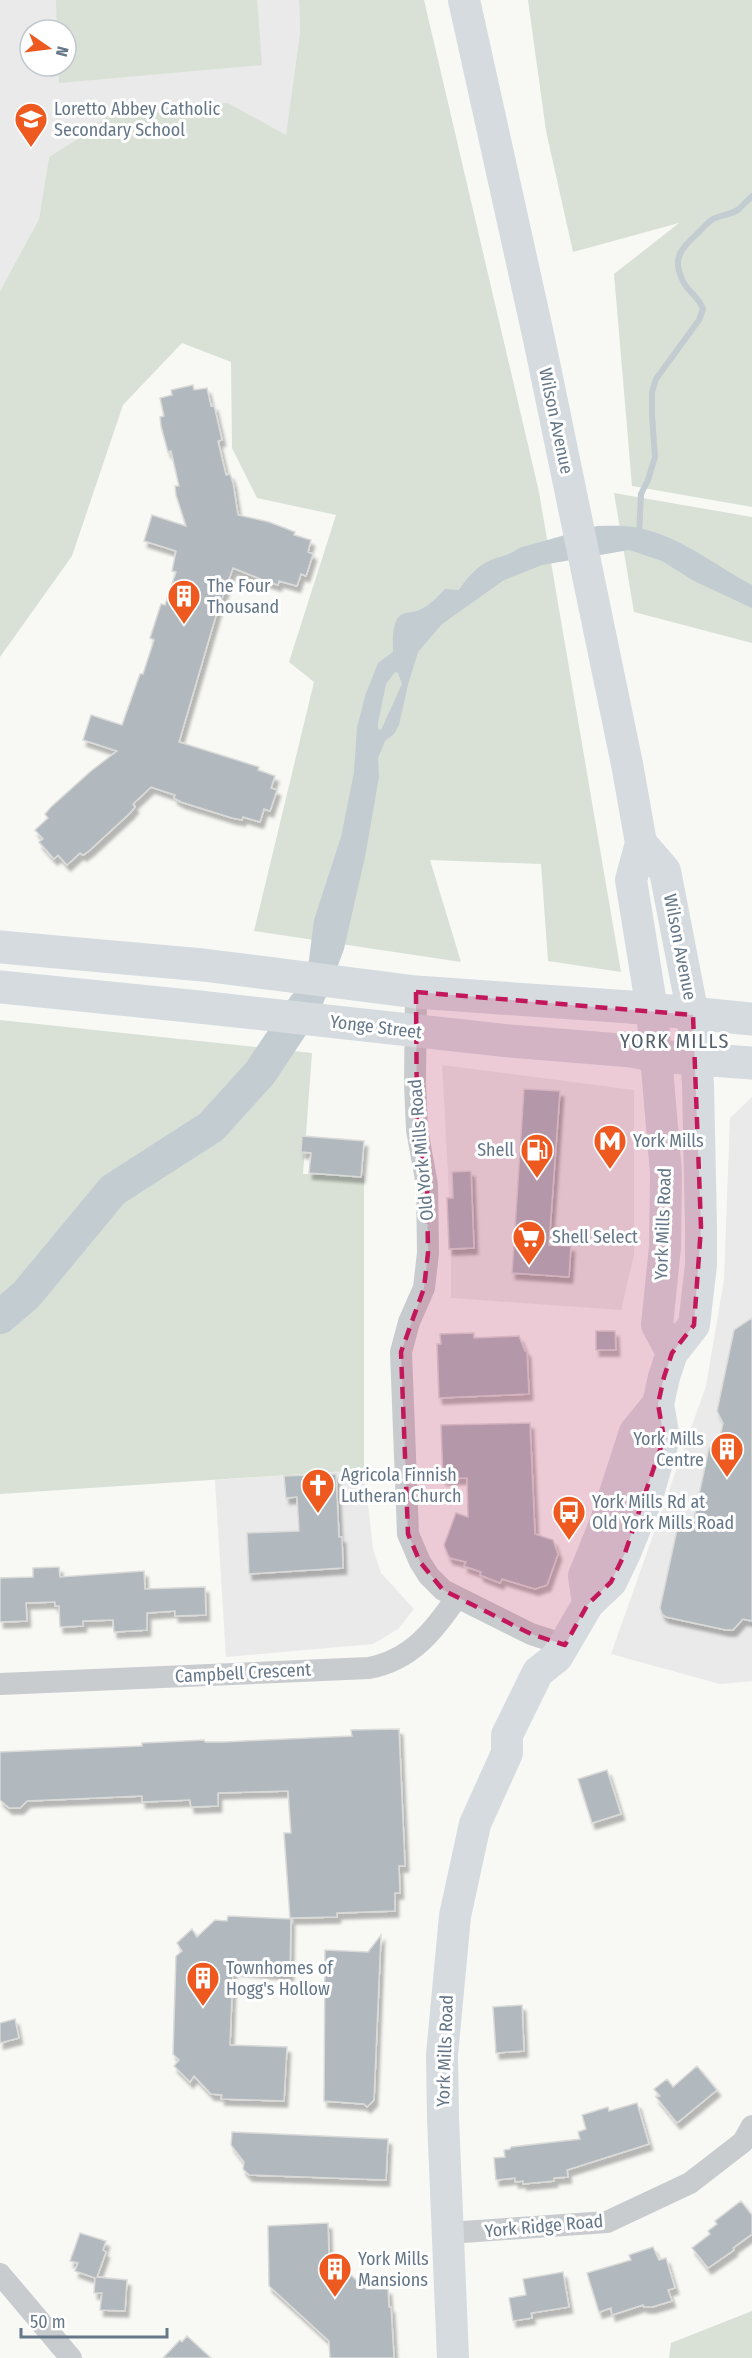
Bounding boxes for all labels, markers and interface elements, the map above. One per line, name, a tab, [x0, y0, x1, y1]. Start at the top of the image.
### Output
north arrow	[18, 18, 78, 78]
text: N	[52, 45, 72, 58]
place label: Loretto Abbey Catholic Secondary School	[54, 98, 221, 141]
school or university icon: Loretto Abbey Catholic Secondary School	[13, 101, 49, 148]
street label: Wilson Avenue	[534, 366, 578, 476]
place label: The Four Thousand	[207, 575, 279, 618]
building icon: The Four Thousand	[166, 578, 202, 625]
street label: Wilson Avenue	[659, 892, 701, 1002]
street label: Yonge Street	[329, 1010, 423, 1044]
district label: YORK MILLS	[620, 1029, 730, 1053]
street label: Old York Mills Road	[404, 1078, 438, 1222]
metro station icon: York Mills	[592, 1123, 628, 1170]
place label: York Mills	[633, 1130, 704, 1152]
fuel station icon: Shell	[519, 1132, 555, 1179]
place label: Shell	[477, 1139, 514, 1161]
street label: York Mills Road	[650, 1167, 676, 1281]
supermarket icon: Shell Select	[511, 1219, 547, 1266]
place label: Shell Select	[552, 1226, 638, 1248]
place label: York Mills Centre	[633, 1428, 704, 1471]
building icon: York Mills Centre	[709, 1431, 745, 1478]
place label: Agricola Finnish Lutheran Church	[341, 1464, 461, 1507]
church icon: Agricola Finnish Lutheran Church	[300, 1467, 336, 1514]
place label: York Mills Rd at Old York Mills Road	[592, 1491, 734, 1534]
bus stop icon: York Mills Rd at Old York Mills Road	[551, 1494, 587, 1541]
street label: Campbell Crescent	[174, 1658, 312, 1688]
place label: Townhomes of Hogg's Hollow	[226, 1957, 334, 2000]
building icon: Townhomes of Hogg's Hollow	[185, 1960, 221, 2007]
street label: York Mills Road	[432, 1994, 458, 2108]
street label: York Ridge Road	[484, 2210, 604, 2242]
place label: York Mills Mansions	[358, 2248, 429, 2291]
building icon: York Mills Mansions	[317, 2251, 353, 2298]
scale bar	[21, 2301, 166, 2339]
text: 50 m	[30, 2311, 66, 2333]

